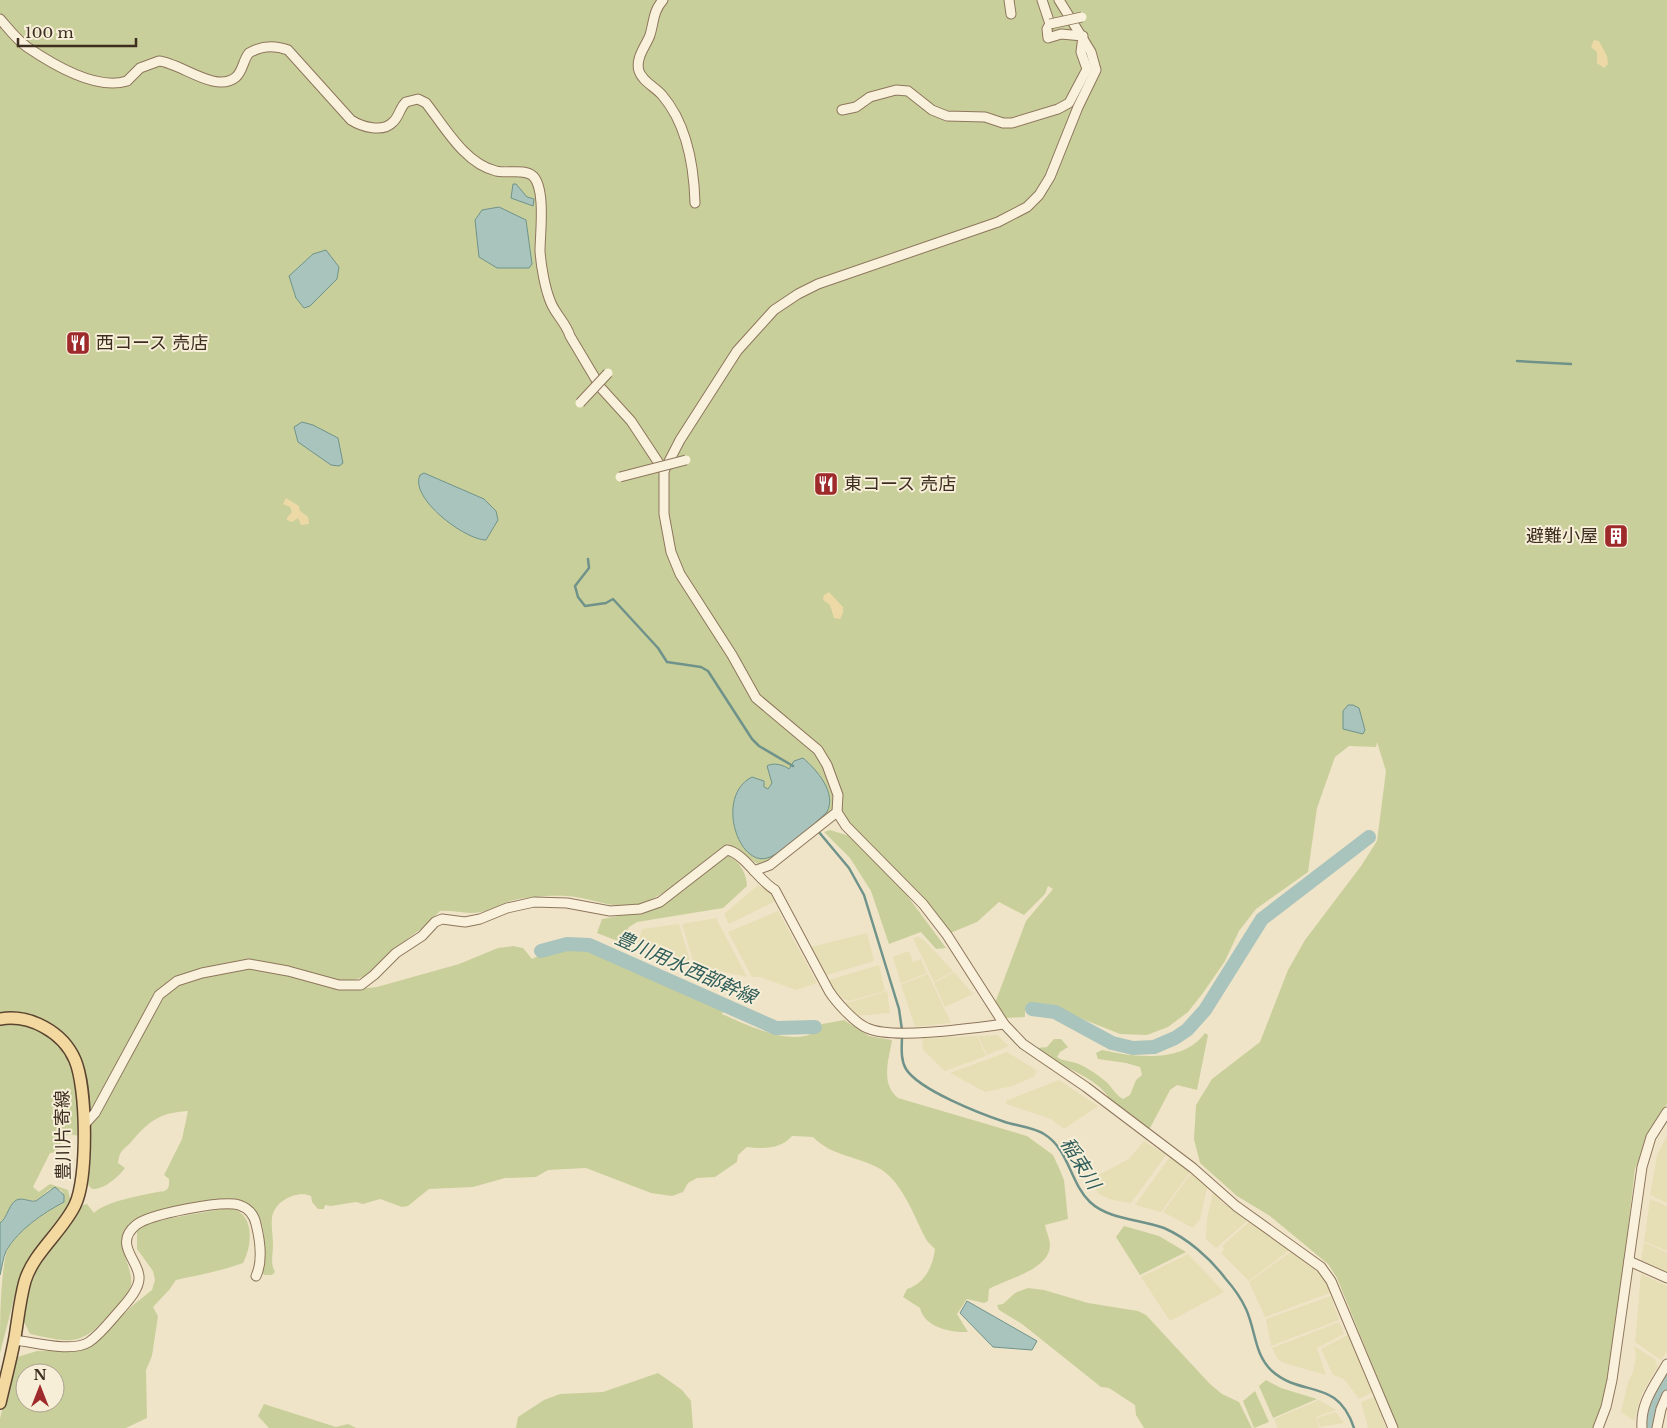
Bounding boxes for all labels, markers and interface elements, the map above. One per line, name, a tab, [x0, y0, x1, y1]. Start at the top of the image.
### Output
scale bar	[18, 15, 135, 47]
text: 100 m	[25, 23, 74, 42]
restaurant icon: 西コース 売店	[65, 330, 91, 356]
place label: 西コース 売店	[96, 332, 208, 354]
restaurant icon: 東コース 売店	[813, 471, 839, 497]
place label: 東コース 売店	[844, 473, 956, 495]
building icon: 避難小屋	[1603, 523, 1629, 549]
place label: 避難小屋	[1526, 525, 1598, 547]
water label: 豊川用水西部幹線	[612, 926, 762, 1010]
street label: 豊川片寄線	[51, 1090, 75, 1180]
water label: 稲束川	[1056, 1133, 1106, 1195]
north arrow	[15, 1363, 65, 1413]
text: N	[33, 1366, 47, 1384]

